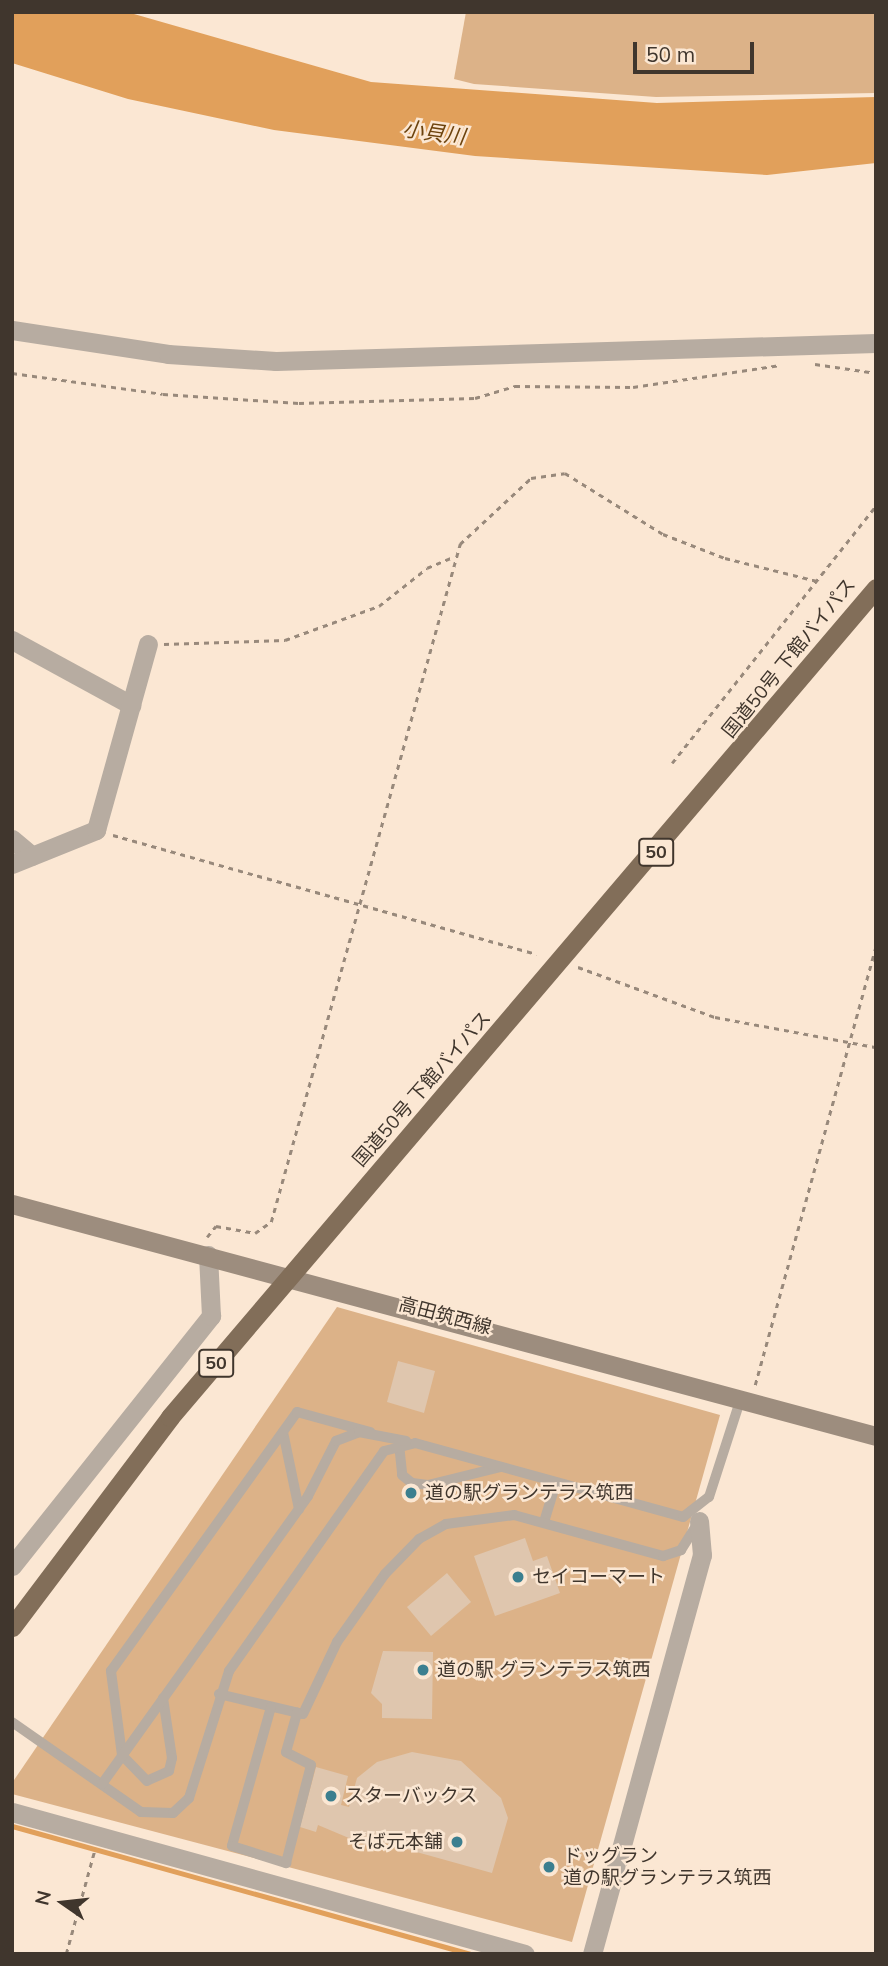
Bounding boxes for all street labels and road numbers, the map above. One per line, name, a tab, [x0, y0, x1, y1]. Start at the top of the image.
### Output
street label: 国道50号 下館バイパス	[718, 574, 860, 742]
road number: 50	[637, 838, 675, 866]
street label: 国道50号 下館バイパス	[348, 1007, 496, 1171]
street label: 高田筑西線	[396, 1293, 494, 1339]
road number: 50	[197, 1348, 235, 1378]

